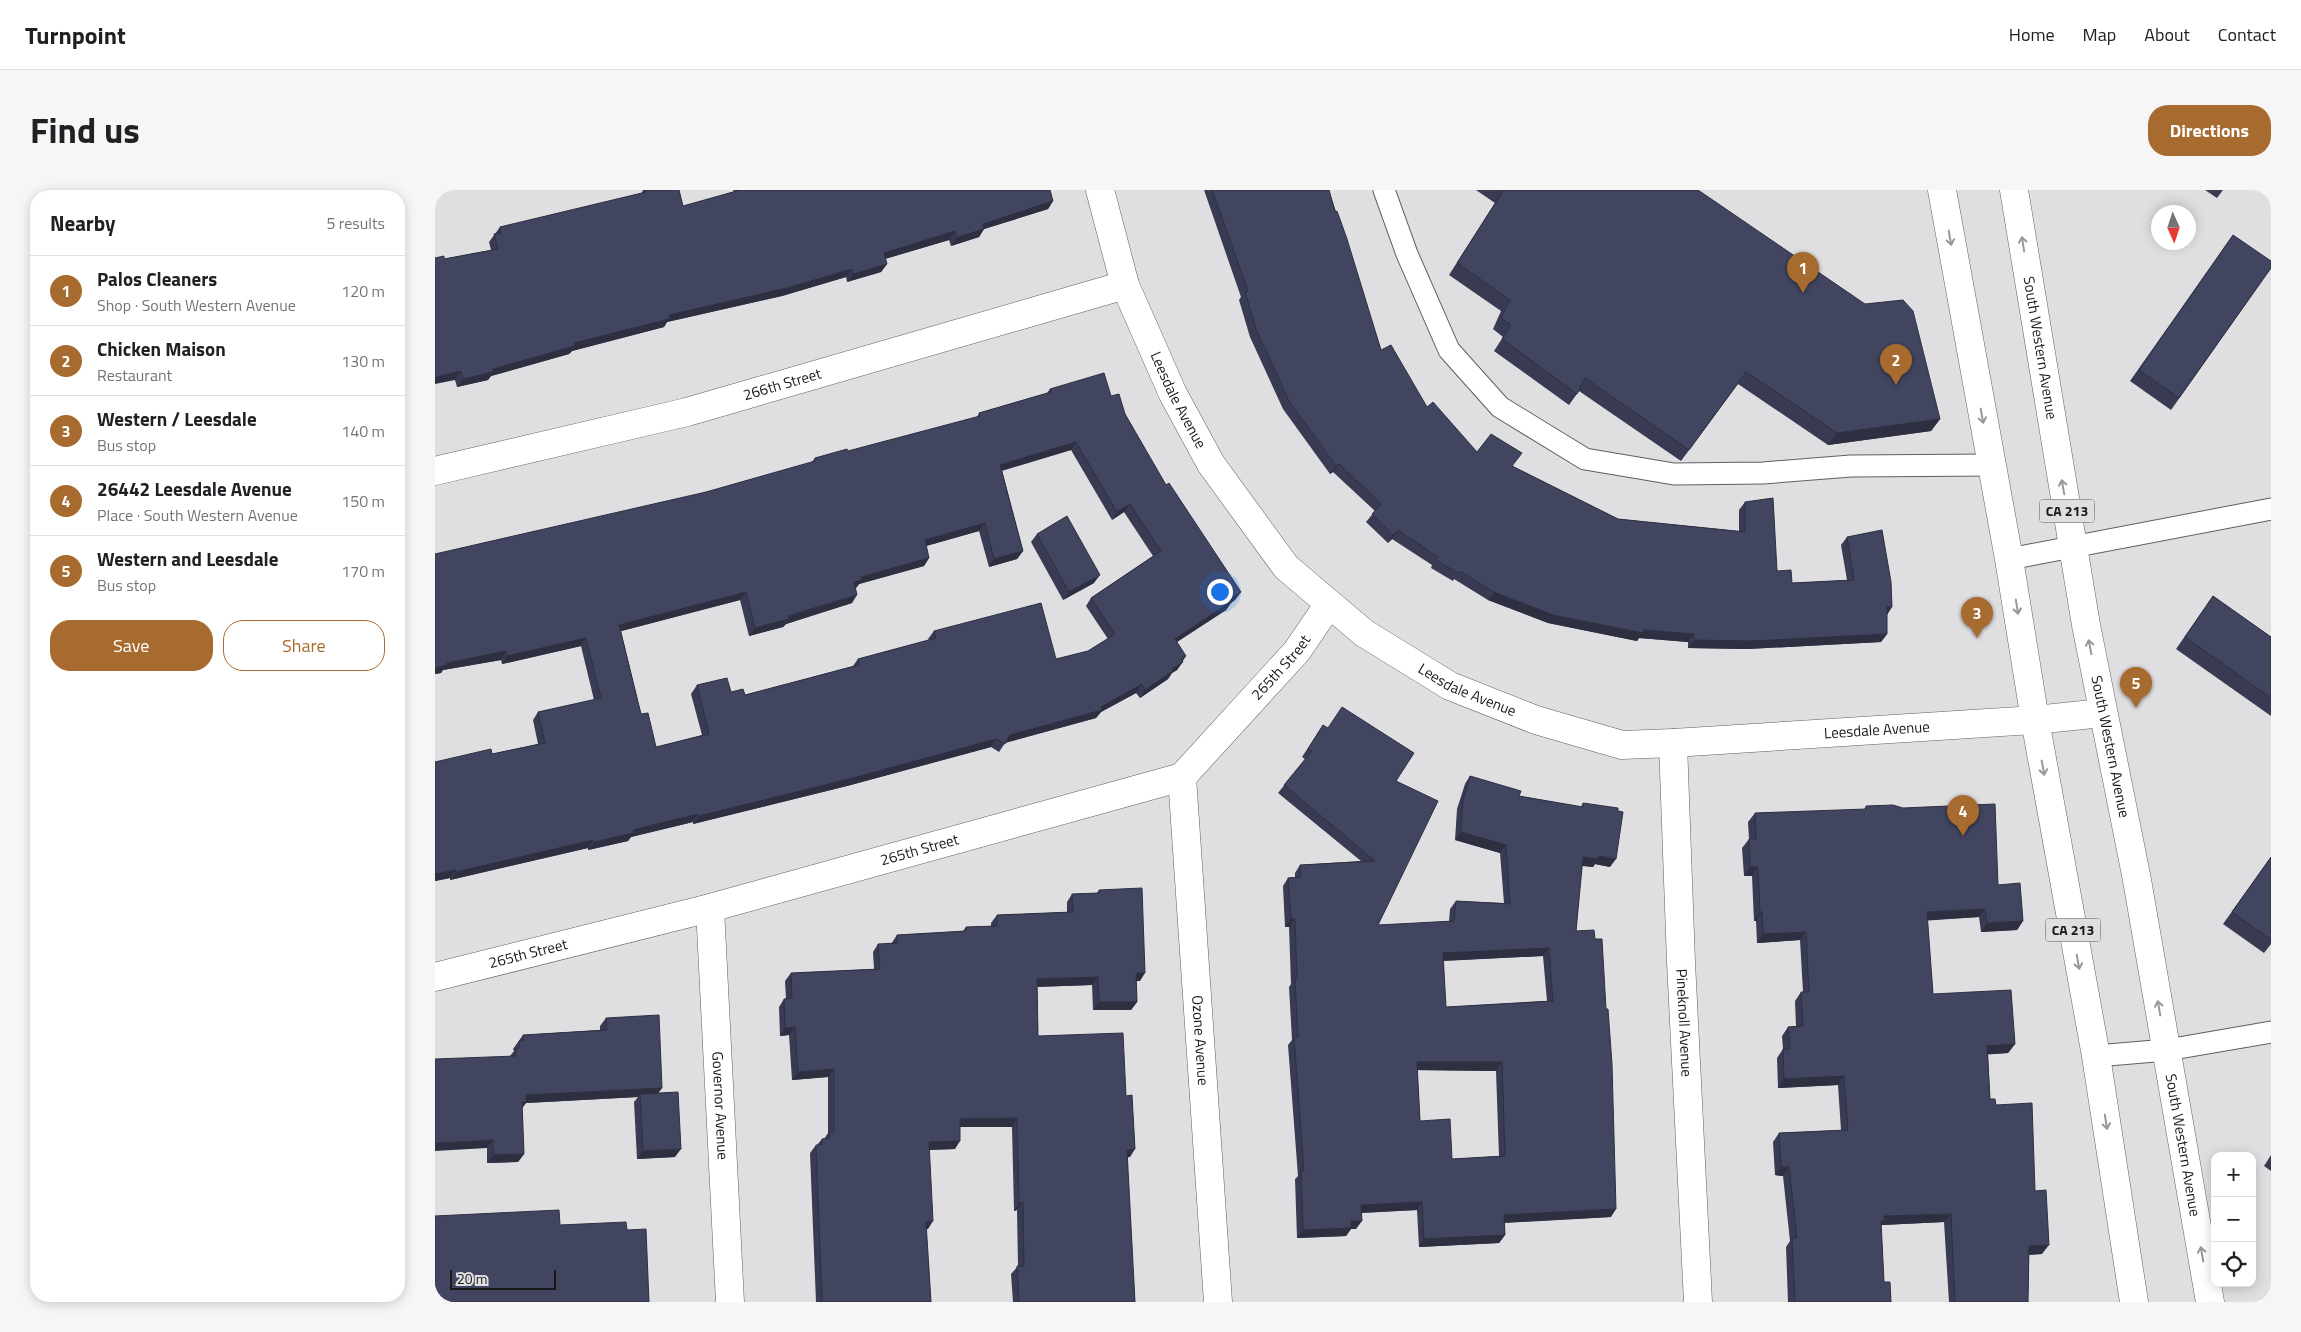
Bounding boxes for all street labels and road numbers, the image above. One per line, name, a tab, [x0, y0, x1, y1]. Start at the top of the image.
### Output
street label: South Western Avenue	[2017, 275, 2064, 421]
street label: Leesdale Avenue	[1145, 348, 1212, 453]
street label: 266th Street	[740, 361, 825, 406]
road number: CA 213	[2039, 500, 2095, 522]
street label: 265th Street	[1246, 629, 1316, 705]
street label: Leesdale Avenue	[1414, 657, 1520, 722]
street label: South Western Avenue	[2085, 673, 2136, 820]
street label: Leesdale Avenue	[1823, 715, 1931, 744]
street label: 265th Street	[878, 827, 962, 871]
road number: CA 213	[2045, 918, 2101, 942]
street label: 265th Street	[486, 932, 571, 974]
street label: Pineknoll Avenue	[1670, 968, 1699, 1077]
street label: Ozone Avenue	[1186, 994, 1215, 1086]
street label: Governor Avenue	[706, 1051, 735, 1160]
street label: South Western Avenue	[2160, 1072, 2207, 1218]

